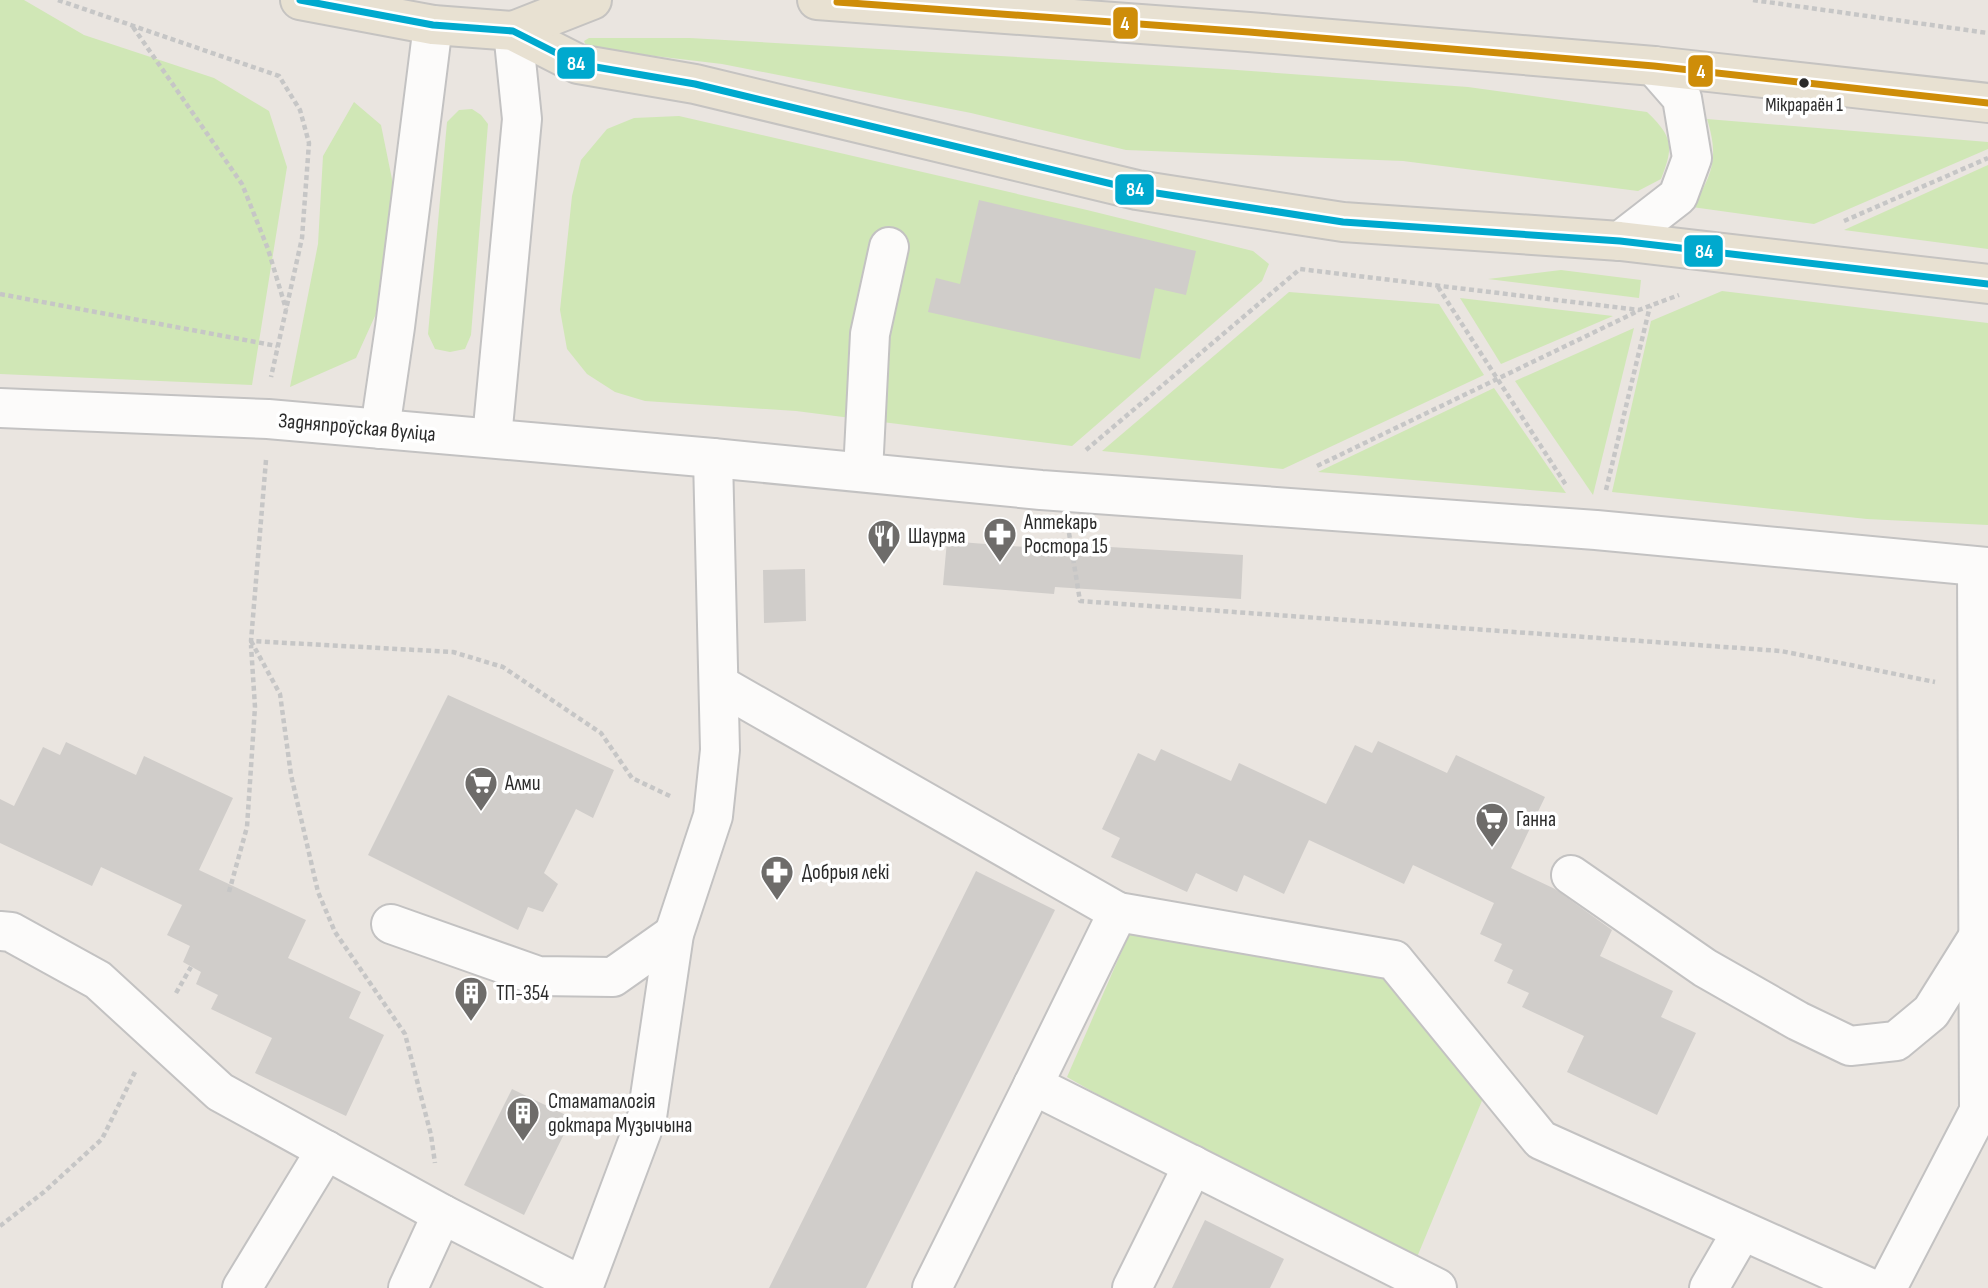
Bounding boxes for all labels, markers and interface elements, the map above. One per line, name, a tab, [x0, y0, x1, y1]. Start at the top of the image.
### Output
line badge: 4	[1112, 6, 1139, 40]
text: 4	[1121, 13, 1130, 36]
line badge: 84	[556, 46, 596, 80]
text: 84	[567, 53, 585, 76]
line badge: 4	[1687, 54, 1714, 88]
text: 4	[1697, 61, 1706, 84]
marker: Мікрараён 1	[1797, 76, 1811, 90]
place label: Мікрараён 1	[1765, 94, 1843, 117]
line badge: 84	[1114, 173, 1155, 206]
text: 84	[1126, 179, 1144, 202]
line badge: 84	[1683, 234, 1724, 268]
text: 84	[1695, 241, 1713, 264]
street label: Задняпроўская вуліца	[277, 408, 437, 447]
place label: Аптекарь Ростора 15	[1023, 510, 1108, 559]
pharmacy icon: Аптекарь Ростора 15	[981, 515, 1019, 564]
restaurant icon: Шаурма	[865, 517, 903, 566]
place label: Шаурма	[908, 524, 966, 549]
supermarket icon: Алми	[462, 764, 500, 813]
place label: Алми	[504, 771, 541, 796]
supermarket icon: Ганна	[1473, 800, 1511, 849]
place label: Ганна	[1516, 807, 1556, 832]
pharmacy icon: Добрыя лекі	[758, 853, 796, 902]
place label: Добрыя лекі	[802, 860, 890, 885]
building icon: ТП-354	[452, 974, 490, 1023]
place label: ТП-354	[496, 981, 549, 1006]
place label: Стаматалогія доктара Музычына	[548, 1089, 692, 1138]
building icon: Стаматалогія доктара Музычына	[504, 1094, 542, 1143]

